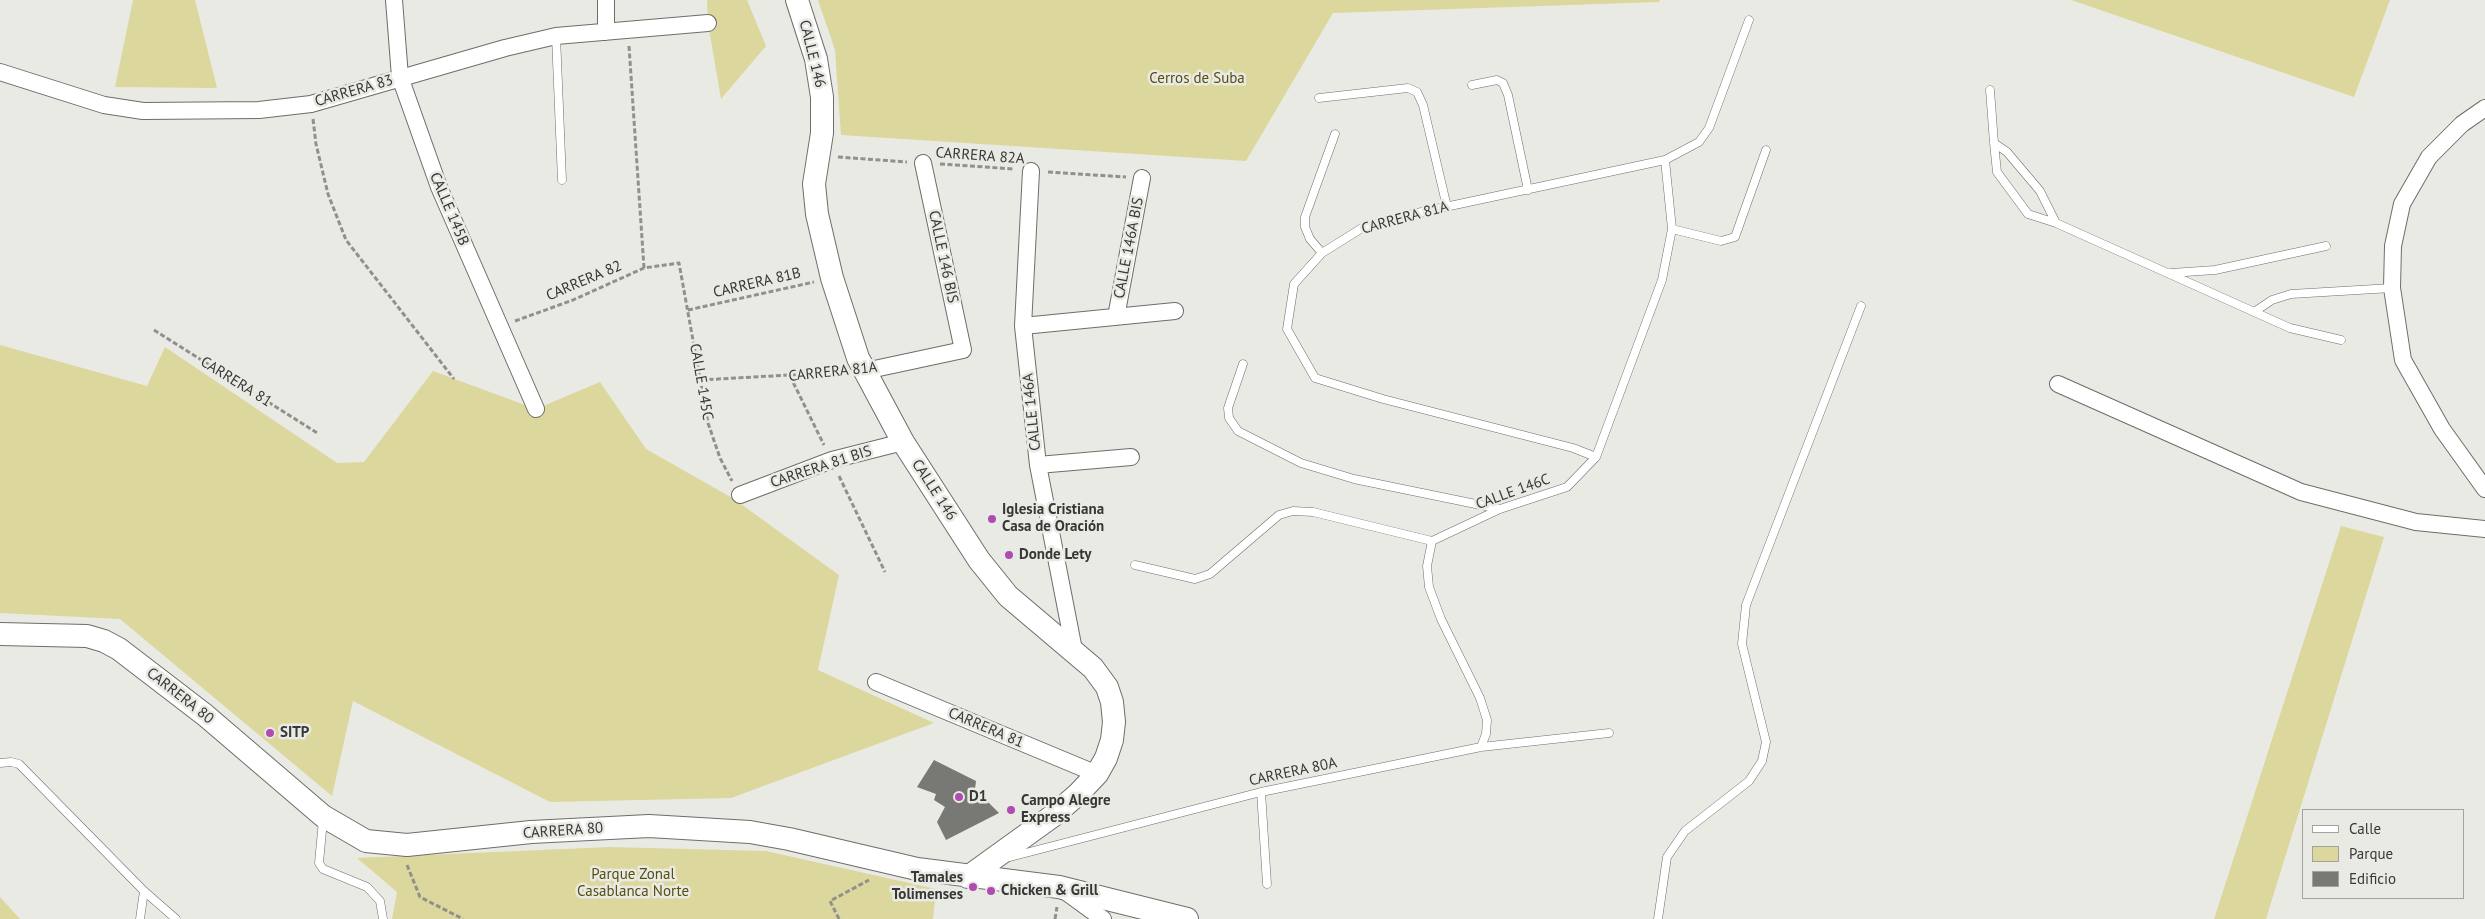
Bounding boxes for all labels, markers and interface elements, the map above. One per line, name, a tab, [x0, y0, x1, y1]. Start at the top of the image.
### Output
street label: CALLE 146	[795, 18, 829, 90]
park label: Cerros de Suba	[1149, 70, 1245, 88]
street label: CARRERA 83	[313, 71, 395, 111]
street label: CARRERA 82A	[935, 144, 1025, 168]
street label: CALLE 145B	[426, 170, 472, 248]
street label: CALLE 146A BIS	[1110, 196, 1148, 300]
street label: CARRERA 81A	[1360, 198, 1450, 238]
street label: CALLE 146 BIS	[924, 209, 962, 305]
street label: CARRERA 82	[543, 257, 625, 305]
street label: CARRERA 81B	[712, 264, 802, 302]
street label: CALLE 145C	[685, 342, 717, 422]
street label: CARRERA 81	[197, 353, 275, 411]
street label: CARRERA 81A	[788, 358, 878, 386]
street label: CALLE 146A	[1019, 372, 1045, 452]
street label: CARRERA 81 BIS	[768, 442, 874, 492]
street label: CALLE 146	[908, 456, 960, 524]
street label: CALLE 146C	[1473, 470, 1553, 514]
place label: Iglesia Cristiana Casa de Oración	[1002, 501, 1104, 536]
marker: Iglesia Cristiana Casa de Oración	[986, 513, 998, 525]
place label: Donde Lety	[1019, 546, 1091, 564]
marker: Donde Lety	[1003, 549, 1015, 561]
street label: CARRERA 80	[143, 664, 217, 728]
street label: CARRERA 81	[945, 704, 1027, 752]
place label: SITP	[280, 724, 309, 742]
marker: SITP	[264, 727, 276, 739]
street label: CARRERA 80A	[1247, 754, 1339, 790]
place label: D1	[969, 788, 987, 806]
marker: D1	[953, 791, 965, 803]
place label: Campo Alegre Express	[1021, 792, 1111, 827]
marker: Campo Alegre Express	[1005, 804, 1017, 816]
legend	[2302, 809, 2465, 899]
street label: CARRERA 80	[522, 819, 604, 843]
text: Calle	[2349, 819, 2381, 838]
text: Parque	[2349, 844, 2393, 863]
park label: Parque Zonal Casablanca Norte	[577, 866, 689, 901]
place label: Tamales Tolimenses	[892, 869, 963, 904]
text: Edificio	[2349, 869, 2396, 888]
marker: Tamales Tolimenses	[967, 881, 979, 893]
place label: Chicken & Grill	[1001, 882, 1098, 900]
marker: Chicken & Grill	[985, 885, 997, 897]

